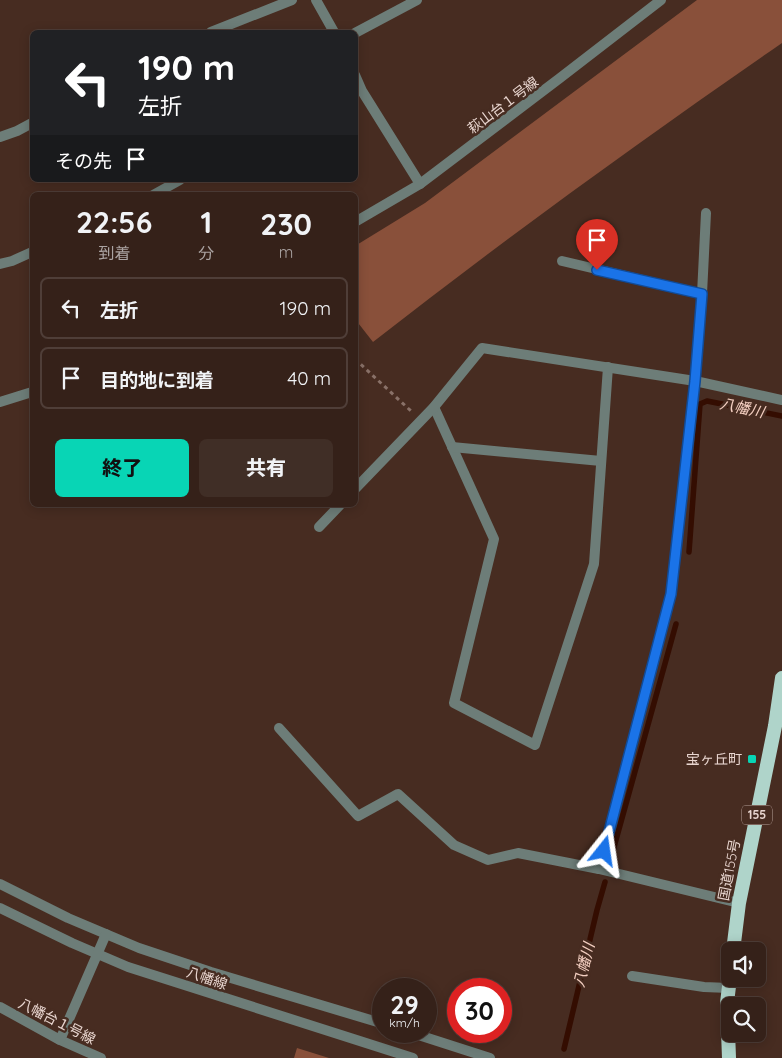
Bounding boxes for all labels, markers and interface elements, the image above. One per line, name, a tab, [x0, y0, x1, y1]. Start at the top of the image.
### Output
text: 190 m	[138, 45, 235, 89]
icon: left	[55, 50, 120, 115]
street label: 萩山台１号線	[464, 73, 542, 137]
text: 左折	[138, 92, 182, 120]
icon: arrive	[122, 145, 150, 173]
text: その先	[55, 149, 112, 173]
text: 22:56	[76, 203, 152, 241]
text: 1	[200, 203, 212, 241]
text: 230	[260, 205, 312, 243]
pin	[576, 219, 618, 270]
icon: arrive	[583, 226, 611, 254]
text: m	[279, 242, 293, 262]
text: 到着	[98, 243, 130, 263]
text: 分	[198, 243, 214, 263]
icon: left	[57, 294, 85, 322]
text: 190 m	[280, 296, 331, 320]
text: 左折	[100, 298, 138, 322]
icon: arrive	[57, 364, 85, 392]
text: 40 m	[287, 366, 331, 390]
text: 目的地に到着	[100, 368, 214, 392]
water label: 八幡川	[718, 394, 768, 422]
button: 終了	[55, 439, 189, 497]
button: 共有	[199, 439, 333, 497]
place label: 宝ヶ丘町	[686, 750, 742, 768]
marker: 宝ヶ丘町	[746, 753, 758, 765]
road number: 155	[742, 806, 772, 824]
position arrow	[577, 824, 629, 876]
street label: 国道155号	[714, 838, 744, 902]
water label: 八幡川	[569, 939, 599, 989]
map controls	[721, 942, 766, 1042]
button: sound	[721, 942, 766, 987]
street label: 八幡線	[184, 963, 230, 993]
speed limit sign: 30	[447, 978, 512, 1043]
text: 29	[390, 989, 419, 1020]
street label: 八幡台１号線	[15, 994, 99, 1048]
button: search	[721, 997, 766, 1042]
text: km/h	[389, 1015, 420, 1030]

